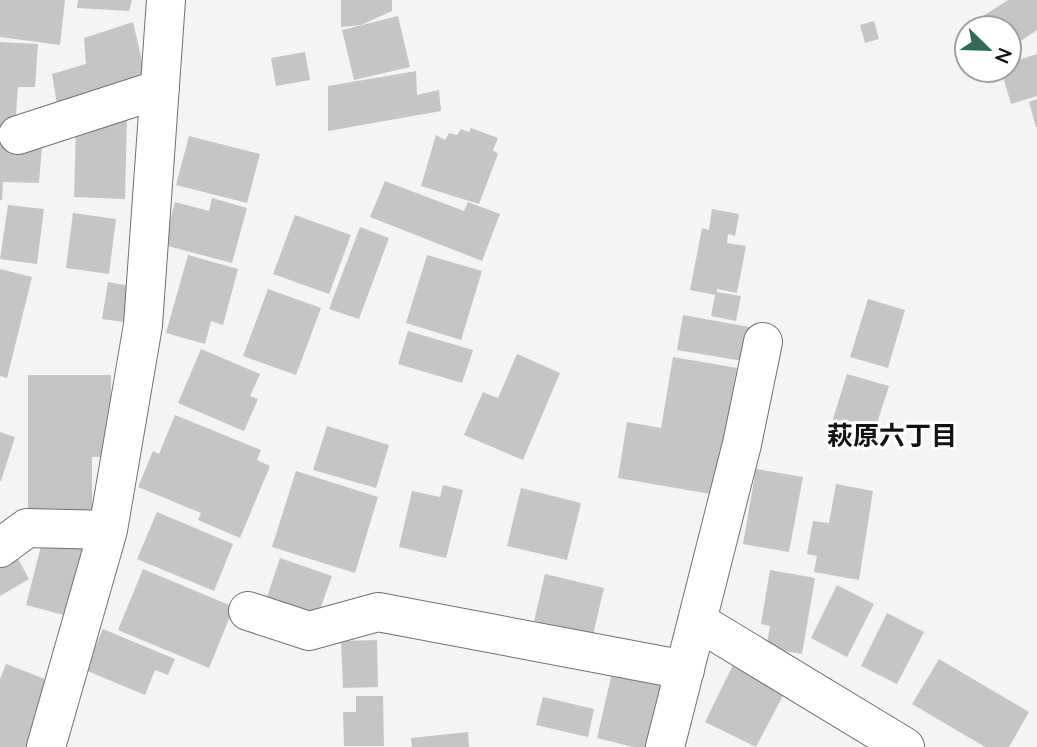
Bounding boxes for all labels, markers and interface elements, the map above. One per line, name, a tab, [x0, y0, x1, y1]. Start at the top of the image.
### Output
north arrow	[953, 14, 1023, 84]
text: N	[991, 45, 1018, 67]
district label: 萩原六丁目	[827, 419, 957, 451]

